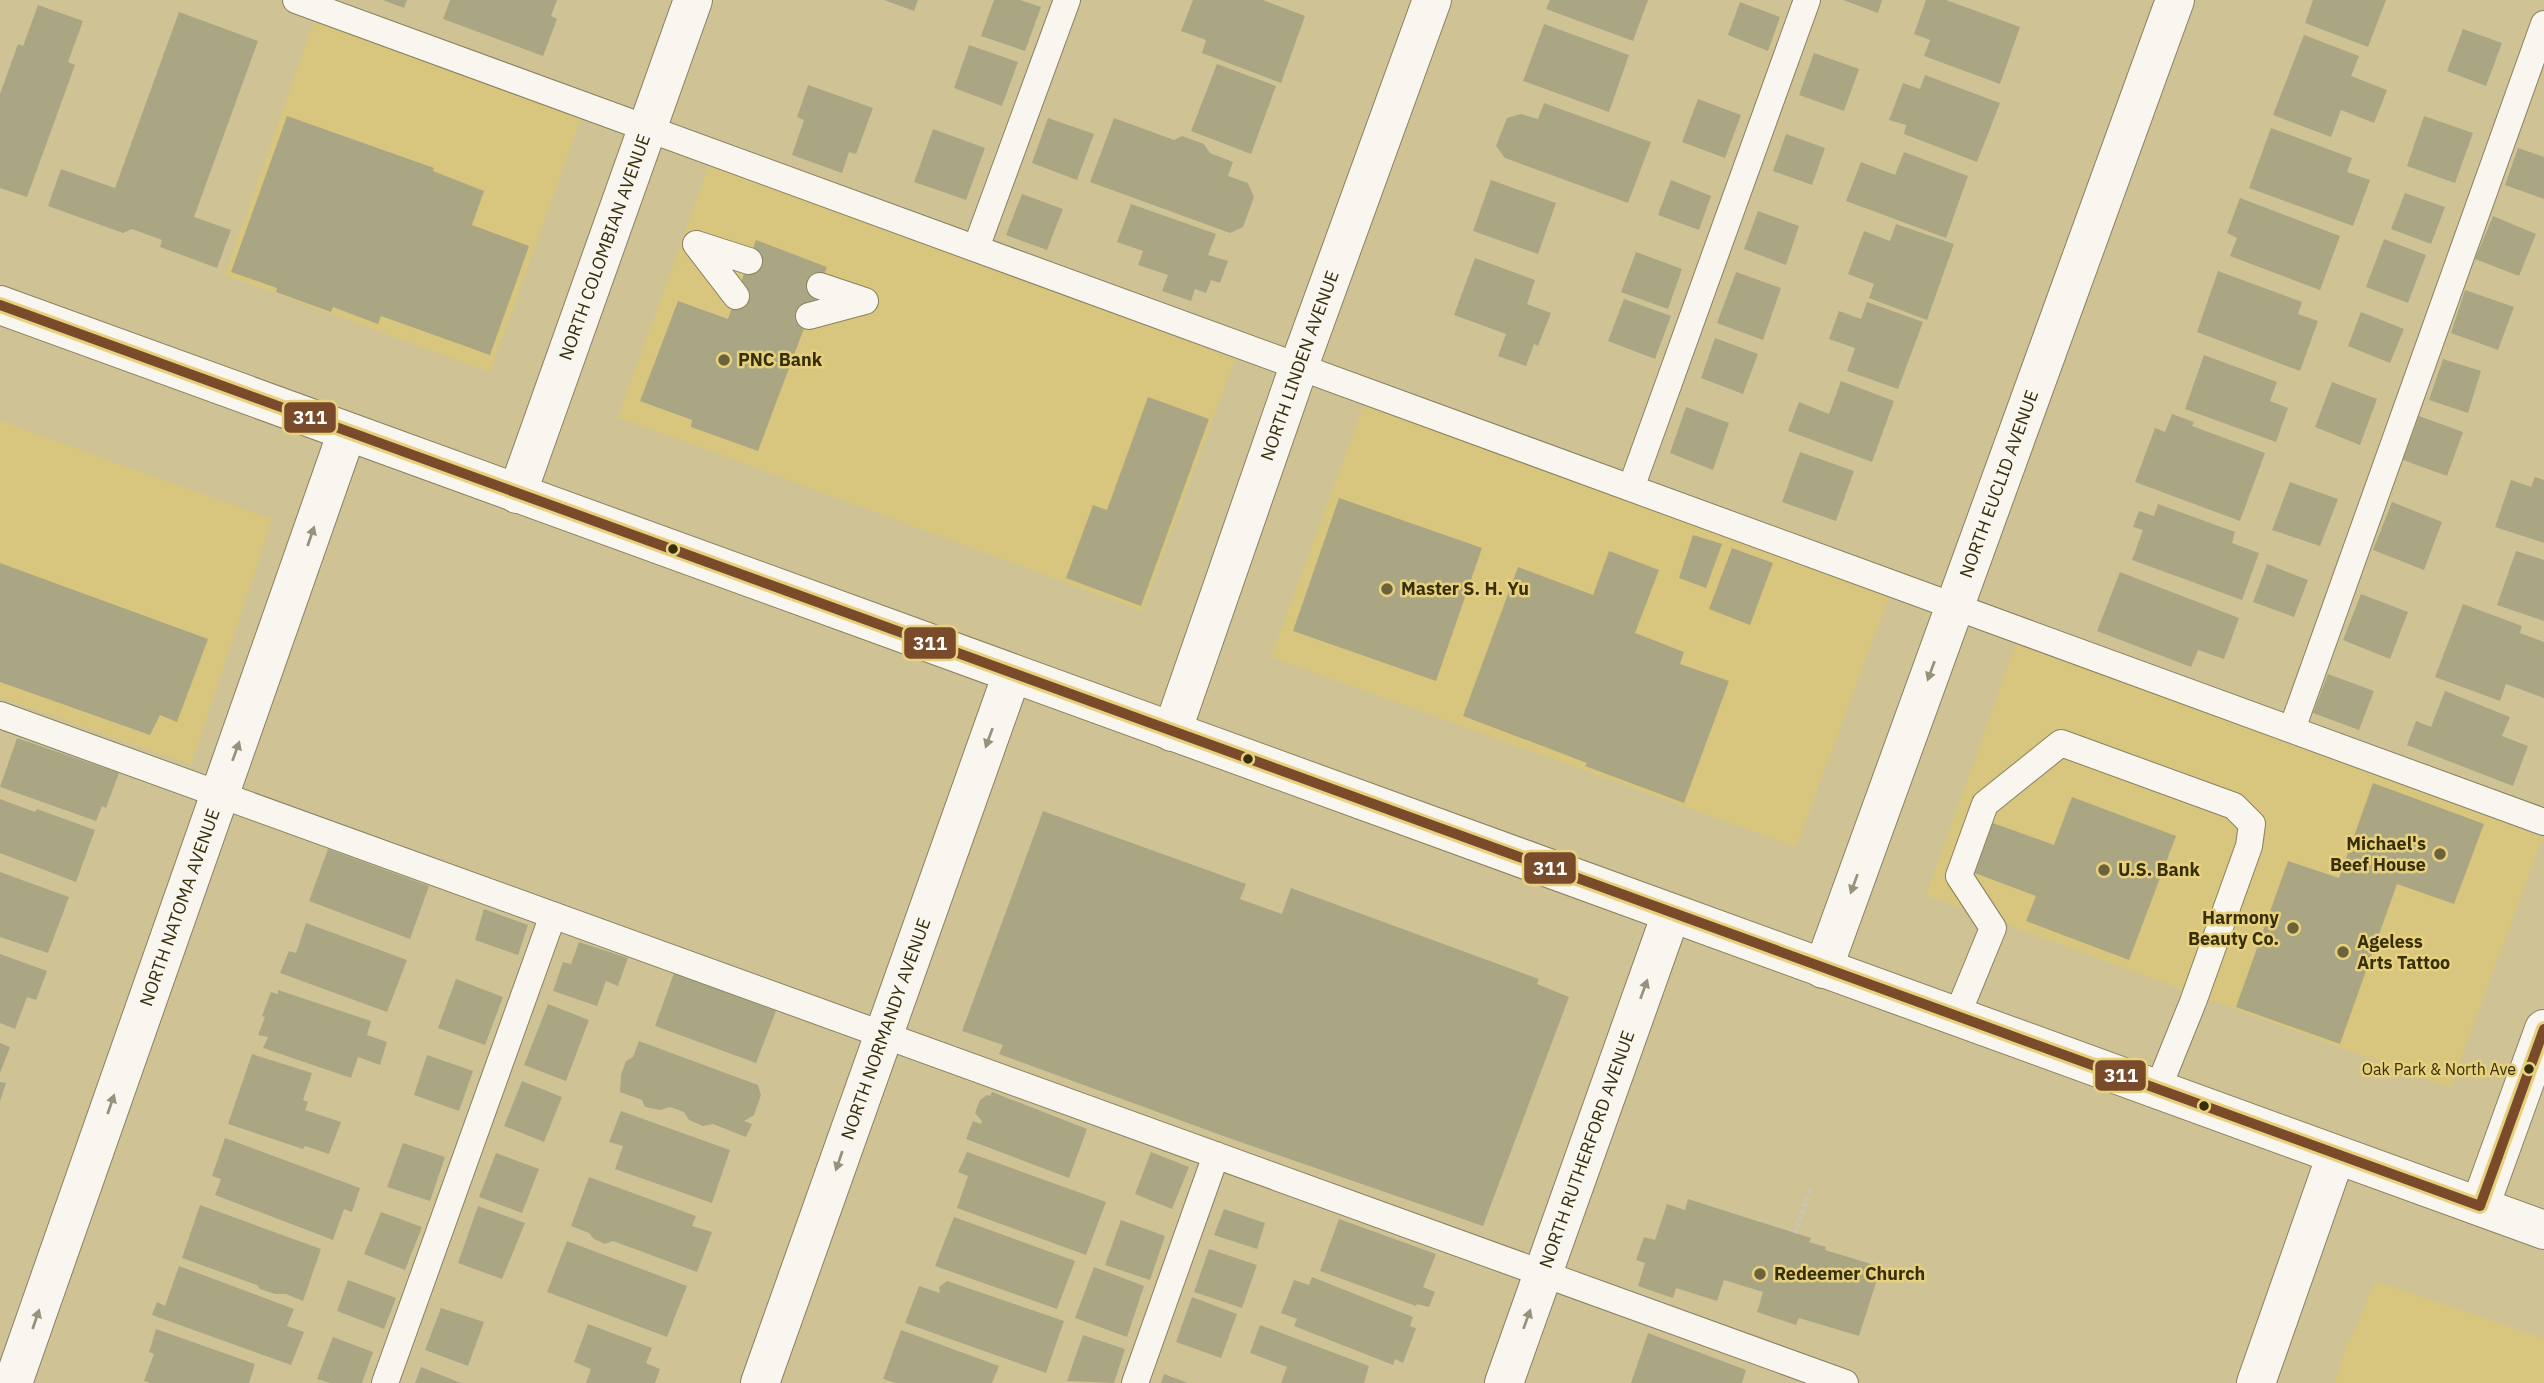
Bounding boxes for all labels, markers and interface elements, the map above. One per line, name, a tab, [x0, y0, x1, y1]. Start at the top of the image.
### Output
street label: NORTH COLOMBIAN AVENUE	[554, 131, 655, 363]
street label: NORTH LINDEN AVENUE	[1255, 267, 1344, 464]
place label: PNC Bank	[738, 348, 823, 371]
marker: PNC Bank	[716, 352, 732, 368]
street label: NORTH EUCLID AVENUE	[1954, 387, 2043, 581]
line badge: 311	[283, 401, 337, 434]
text: 311	[293, 405, 328, 429]
one-way arrow	[306, 526, 317, 547]
unlabelled marker	[666, 542, 680, 556]
place label: Master S. H. Yu	[1401, 577, 1529, 600]
marker: Master S. H. Yu	[1379, 581, 1395, 597]
line badge: 311	[903, 626, 957, 660]
text: 311	[913, 631, 948, 655]
one-way arrow	[1925, 660, 1936, 681]
one-way arrow	[983, 728, 994, 749]
one-way arrow	[230, 740, 241, 761]
unlabelled marker	[1241, 752, 1255, 766]
street label: NORTH NATOMA AVENUE	[134, 805, 225, 1009]
place label: Michael's Beef House	[2330, 832, 2426, 876]
marker: Michael's Beef House	[2432, 846, 2448, 862]
line badge: 311	[1523, 851, 1577, 885]
text: 311	[1533, 856, 1568, 880]
place label: U.S. Bank	[2118, 858, 2200, 881]
marker: U.S. Bank	[2096, 862, 2112, 878]
one-way arrow	[1848, 874, 1859, 895]
place label: Harmony Beauty Co.	[2188, 906, 2279, 950]
street label: NORTH NORMANDY AVENUE	[835, 914, 935, 1143]
marker: Harmony Beauty Co.	[2285, 920, 2301, 936]
place label: Ageless Arts Tattoo	[2357, 930, 2450, 974]
marker: Ageless Arts Tattoo	[2335, 944, 2351, 960]
one-way arrow	[1639, 978, 1650, 999]
street label: NORTH RUTHERFORD AVENUE	[1534, 1027, 1640, 1271]
line badge: 311	[2094, 1059, 2147, 1092]
place label: Oak Park & North Ave	[2362, 1059, 2516, 1079]
marker: Oak Park & North Ave	[2522, 1062, 2536, 1076]
text: 311	[2104, 1063, 2139, 1087]
one-way arrow	[106, 1093, 117, 1114]
unlabelled marker	[2197, 1099, 2211, 1113]
one-way arrow	[833, 1150, 844, 1171]
place label: Redeemer Church	[1774, 1262, 1925, 1285]
marker: Redeemer Church	[1752, 1266, 1768, 1282]
one-way arrow	[31, 1308, 42, 1329]
one-way arrow	[1522, 1308, 1533, 1329]

